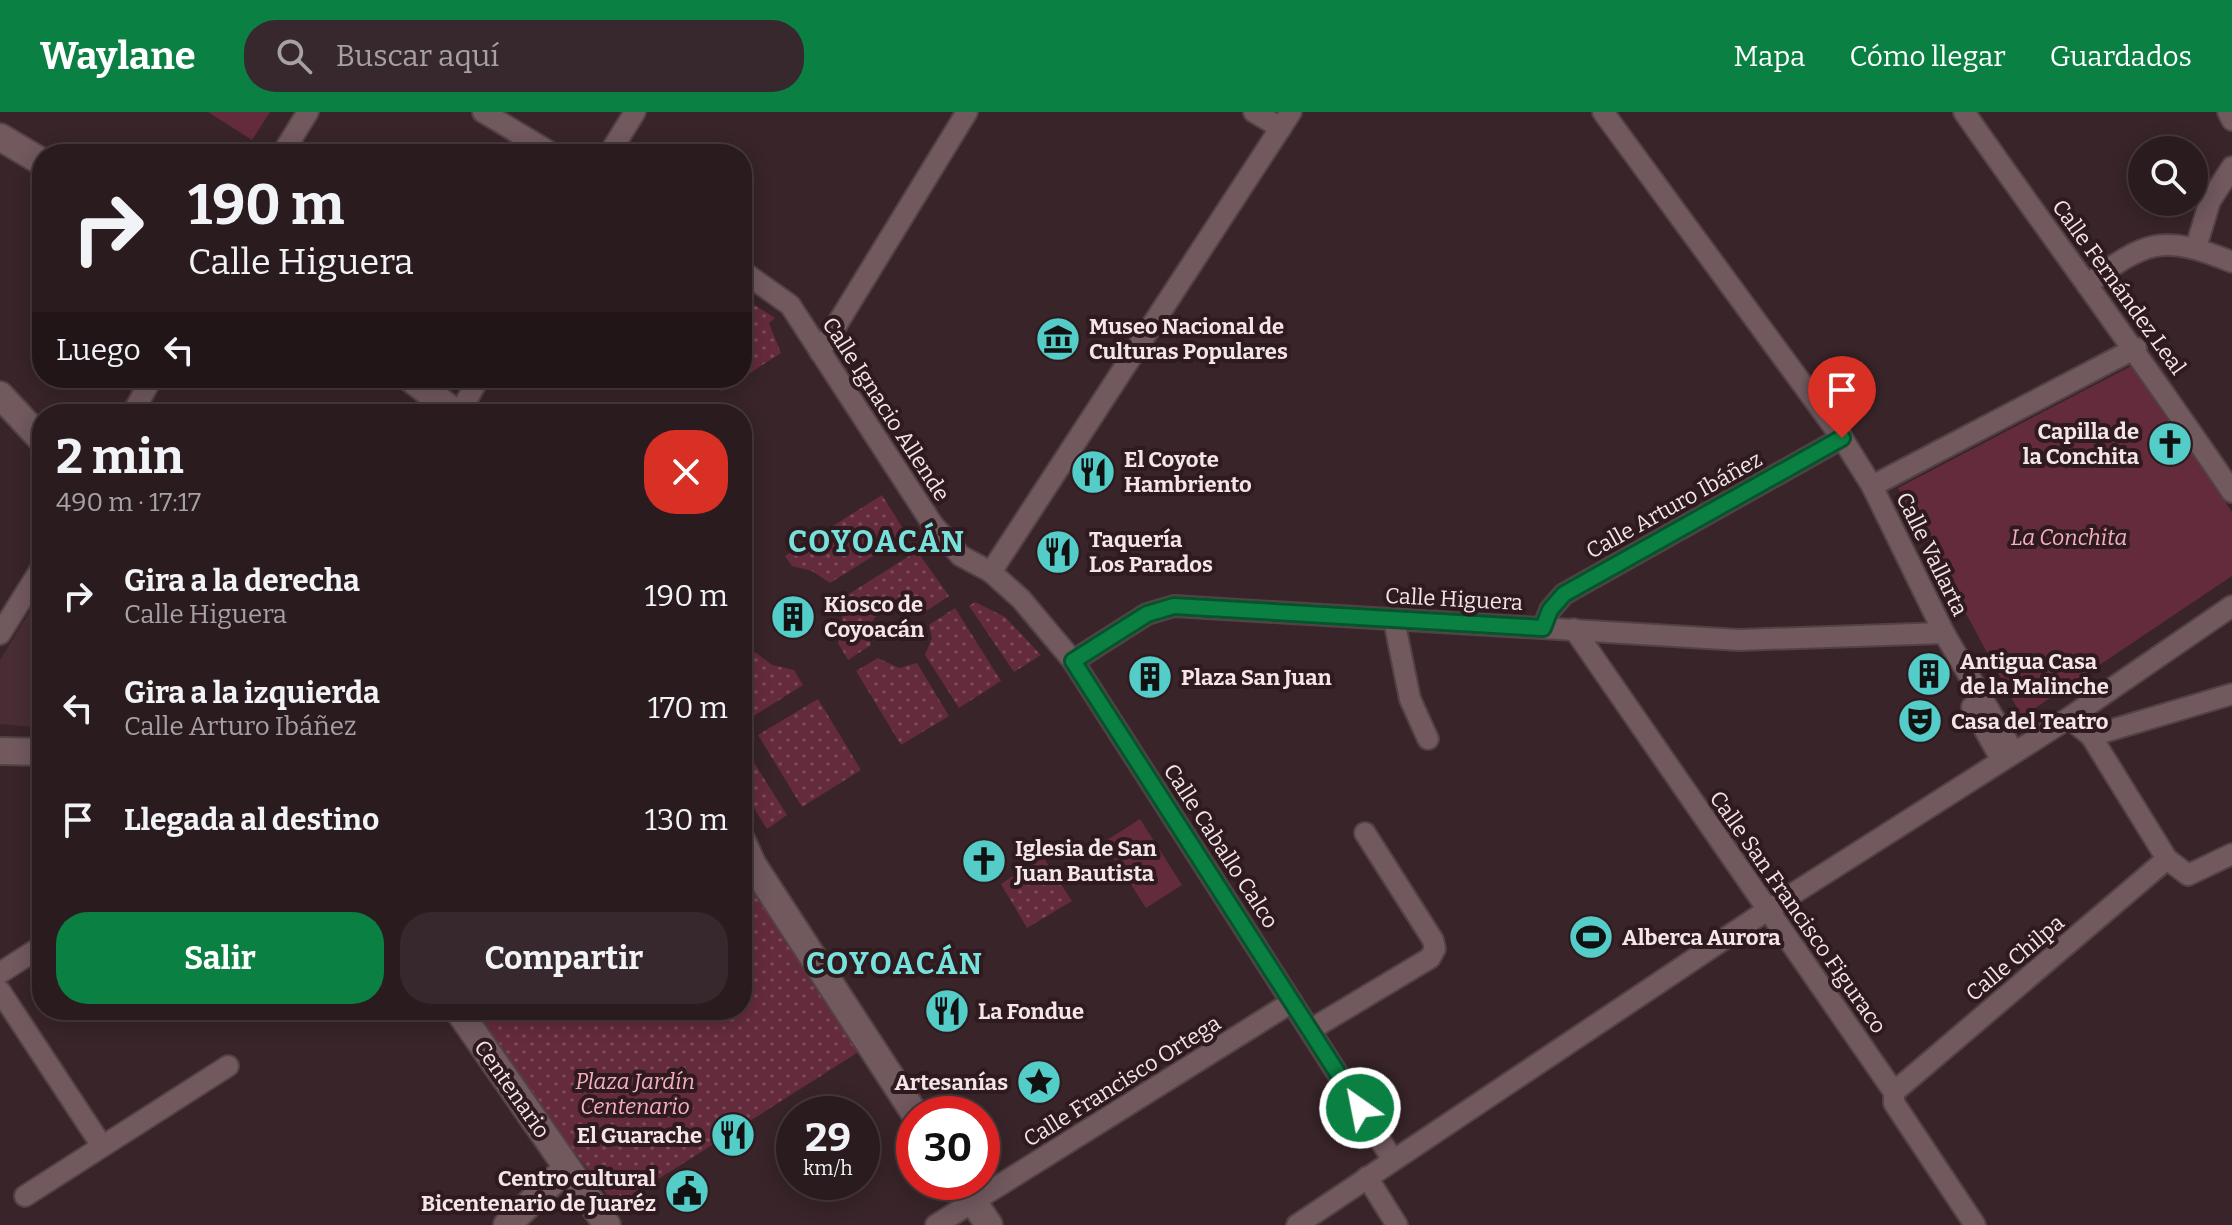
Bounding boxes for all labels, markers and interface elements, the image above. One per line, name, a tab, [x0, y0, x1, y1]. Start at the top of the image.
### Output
search box	[244, 20, 804, 92]
text: Waylane	[40, 33, 196, 79]
icon: search	[272, 34, 316, 78]
text: Buscar aquí	[336, 38, 499, 74]
text: Mapa	[1734, 40, 1805, 73]
text: Cómo llegar	[1849, 40, 2006, 73]
text: Guardados	[2050, 40, 2192, 73]
map controls	[2128, 136, 2208, 216]
button: search	[2128, 136, 2208, 216]
text: 190 m	[188, 172, 344, 239]
icon: right	[56, 176, 160, 280]
street label: Calle Fernández Leal	[2046, 194, 2192, 380]
text: Calle Higuera	[188, 240, 414, 284]
street label: Calle Ignacio Allende	[816, 312, 956, 506]
place label: Museo Nacional de Culturas Populares	[1089, 313, 1288, 365]
museum icon: Museo Nacional de Culturas Populares	[1034, 315, 1082, 363]
icon: left	[157, 328, 201, 372]
text: Luego	[56, 332, 141, 368]
pin	[1808, 356, 1876, 438]
icon: arrive	[1820, 368, 1864, 412]
place label: Capilla de la Conchita	[2023, 418, 2140, 470]
church icon: Capilla de la Conchita	[2146, 420, 2194, 468]
text: 2 min	[56, 428, 184, 486]
button: close	[644, 430, 728, 514]
place label: El Coyote Hambriento	[1124, 446, 1252, 498]
street label: Calle Arturo Ibáñez	[1581, 446, 1767, 564]
restaurant icon: El Coyote Hambriento	[1069, 448, 1117, 496]
text: 490 m · 17:17	[56, 487, 201, 518]
street label: Calle Vallarta	[1890, 488, 1974, 620]
district label: COYOACÁN	[788, 522, 966, 560]
park label: La Conchita	[2011, 524, 2127, 551]
place label: Taquería Los Parados	[1089, 526, 1213, 578]
restaurant icon: Taquería Los Parados	[1034, 528, 1082, 576]
text: Gira a la derecha	[124, 563, 360, 599]
icon: right	[56, 574, 100, 618]
text: 190 m	[644, 578, 728, 614]
street label: Calle Higuera	[1384, 582, 1524, 616]
place label: Kiosco de Coyoacán	[824, 591, 924, 643]
building icon: Kiosco de Coyoacán	[769, 593, 817, 641]
text: Calle Higuera	[124, 599, 287, 630]
place label: Antigua Casa de la Malinche	[1960, 648, 2109, 700]
building icon: Antigua Casa de la Malinche	[1905, 650, 1953, 698]
building icon: Plaza San Juan	[1126, 653, 1174, 701]
place label: Plaza San Juan	[1181, 664, 1332, 691]
text: Gira a la izquierda	[124, 675, 380, 711]
icon: left	[56, 686, 100, 730]
text: 170 m	[648, 690, 728, 726]
theatre icon: Casa del Teatro	[1896, 697, 1944, 745]
place label: Casa del Teatro	[1951, 708, 2109, 735]
text: Calle Arturo Ibáñez	[124, 711, 356, 742]
street label: Calle Caballo Calco	[1158, 759, 1284, 933]
street label: Calle San Francisco Figuraco	[1704, 785, 1892, 1039]
icon: arrive	[56, 798, 100, 842]
text: Llegada al destino	[124, 802, 379, 838]
text: 130 m	[645, 802, 728, 838]
place label: Iglesia de San Juan Bautista	[1014, 835, 1157, 887]
church icon: Iglesia de San Juan Bautista	[960, 837, 1008, 885]
street label: Calle Chilpa	[1960, 909, 2070, 1007]
button: Salir	[56, 912, 384, 1004]
button: Compartir	[400, 912, 728, 1004]
sports icon: Alberca Aurora	[1567, 913, 1615, 961]
place label: Alberca Aurora	[1622, 924, 1781, 951]
district label: COYOACÁN	[806, 944, 984, 982]
restaurant icon: La Fondue	[923, 987, 971, 1035]
place label: La Fondue	[978, 998, 1084, 1025]
street label: Calle Francisco Ortega	[1018, 1009, 1226, 1153]
street label: Centenario	[468, 1035, 556, 1143]
place icon: Artesanías	[1015, 1058, 1063, 1106]
position arrow	[1318, 1066, 1402, 1150]
park label: Plaza Jardín Centenario	[575, 1068, 695, 1120]
place label: Artesanías	[894, 1069, 1008, 1096]
speed limit sign: 30	[896, 1096, 1000, 1200]
restaurant icon: El Guarache	[709, 1111, 757, 1159]
text: 29	[805, 1114, 851, 1162]
place label: El Guarache	[577, 1122, 702, 1149]
text: km/h	[803, 1156, 853, 1180]
place label: Centro cultural Bicentenario de Juaréz	[421, 1165, 656, 1217]
public building icon: Centro cultural Bicentenario de Juaréz	[663, 1167, 711, 1215]

